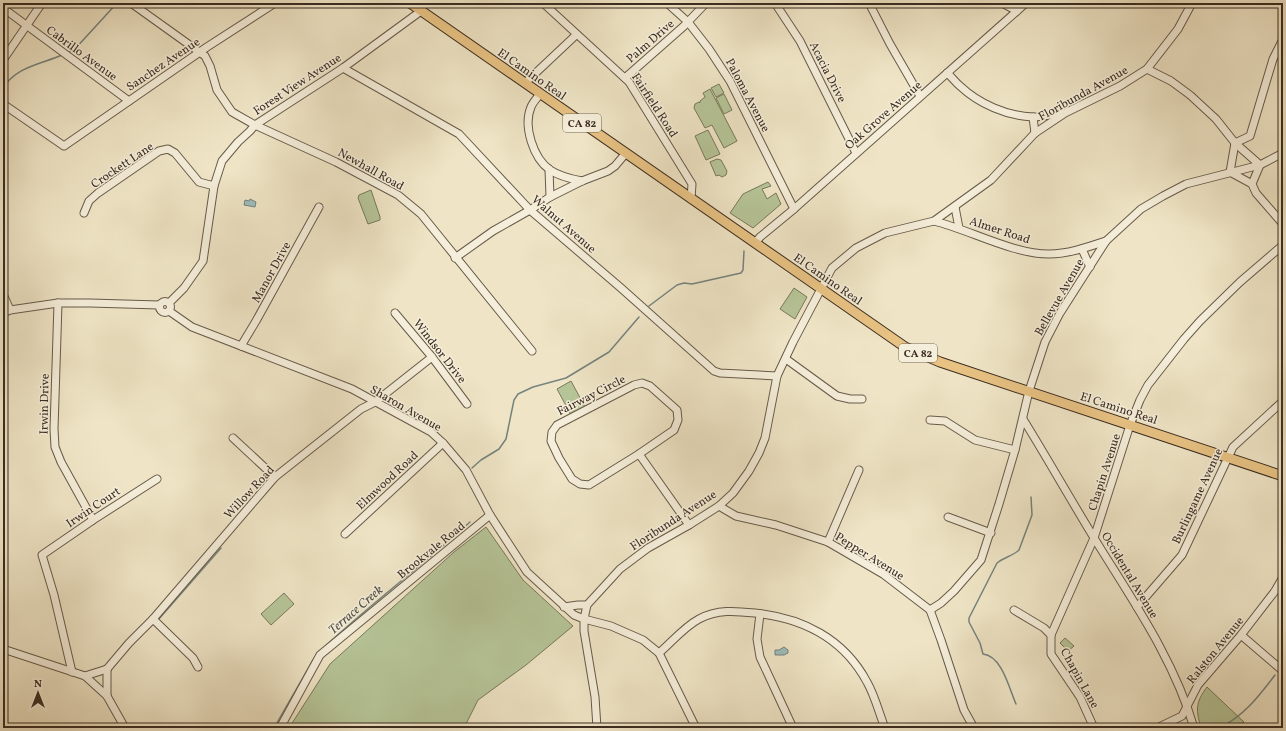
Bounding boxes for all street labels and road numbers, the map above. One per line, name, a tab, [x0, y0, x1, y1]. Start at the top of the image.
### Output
street label: Palm Drive	[623, 16, 678, 67]
street label: Cabrillo Avenue	[43, 23, 120, 85]
street label: Sanchez Avenue	[124, 34, 204, 95]
street label: Acacia Drive	[805, 39, 849, 106]
street label: El Camino Real	[494, 45, 569, 105]
street label: Forest View Avenue	[250, 50, 345, 119]
street label: Paloma Avenue	[721, 56, 773, 135]
street label: Floribunda Avenue	[1036, 62, 1131, 125]
street label: Fairfield Road	[627, 70, 681, 141]
street label: Oak Grove Avenue	[842, 78, 926, 154]
road number: CA 82	[563, 114, 601, 132]
street label: Crockett Lane	[88, 139, 157, 193]
street label: Newhall Road	[334, 145, 407, 195]
street label: Walnut Avenue	[528, 192, 599, 257]
street label: Almer Road	[967, 214, 1032, 248]
street label: Manor Drive	[249, 239, 295, 306]
street label: El Camino Real	[790, 250, 865, 310]
street label: Bellevue Avenue	[1031, 256, 1089, 339]
street label: Windsor Drive	[409, 316, 470, 387]
road number: CA 82	[899, 344, 937, 362]
street label: Fairway Circle	[554, 372, 629, 420]
street label: Irwin Drive	[36, 373, 54, 435]
street label: Sharon Avenue	[367, 382, 444, 436]
street label: El Camino Real	[1078, 389, 1160, 429]
street label: Chapin Avenue	[1085, 431, 1125, 513]
street label: Burlingame Avenue	[1169, 446, 1227, 547]
street label: Elmwood Road	[353, 448, 422, 514]
street label: Willow Road	[221, 463, 279, 523]
street label: Irwin Court	[63, 484, 124, 532]
street label: Floribunda Avenue	[627, 487, 720, 555]
street label: Brookvale Road	[394, 518, 469, 583]
street label: Pepper Avenue	[832, 529, 907, 585]
street label: Occidental Avenue	[1097, 529, 1161, 622]
street label: Ralston Avenue	[1184, 613, 1248, 688]
street label: Chapin Lane	[1056, 645, 1102, 712]

